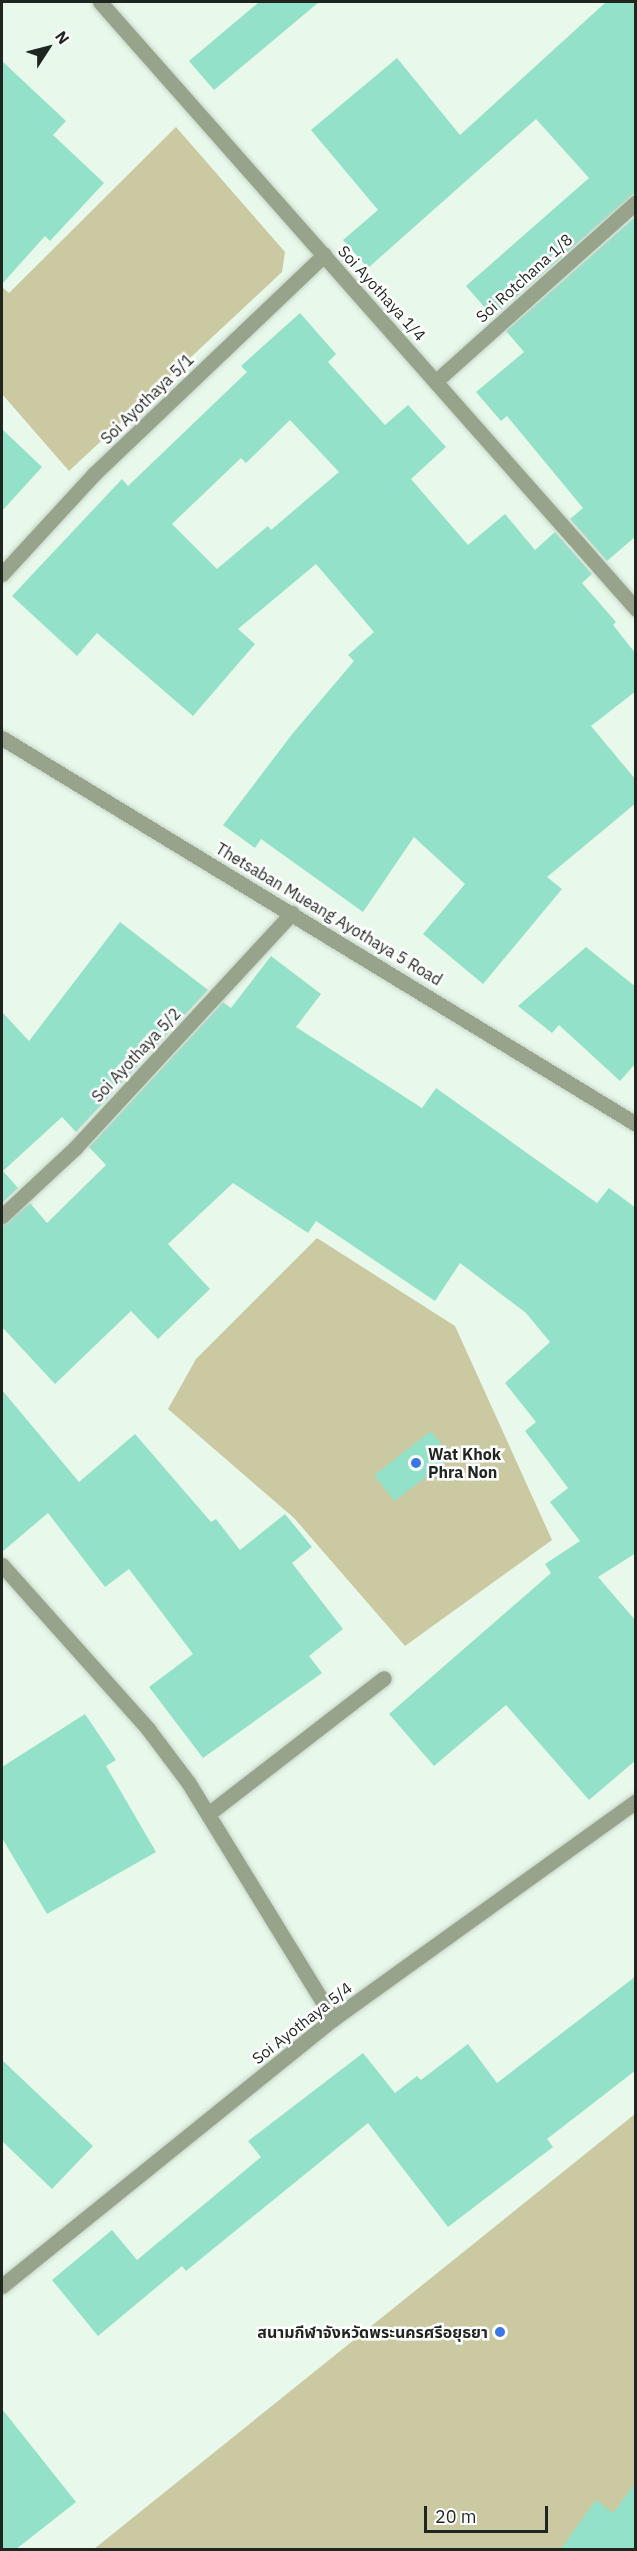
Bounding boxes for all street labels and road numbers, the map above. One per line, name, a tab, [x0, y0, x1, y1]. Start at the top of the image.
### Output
street label: Soi Rotchana 1/8	[472, 230, 576, 326]
street label: Soi Ayothaya 1/4	[334, 241, 430, 345]
street label: Soi Ayothaya 5/1	[97, 350, 197, 448]
street label: Thetsaban Mueang Ayothaya 5 Road	[212, 839, 446, 989]
street label: Soi Ayothaya 5/2	[88, 1004, 184, 1106]
street label: Soi Ayothaya 5/4	[248, 1978, 356, 2068]

